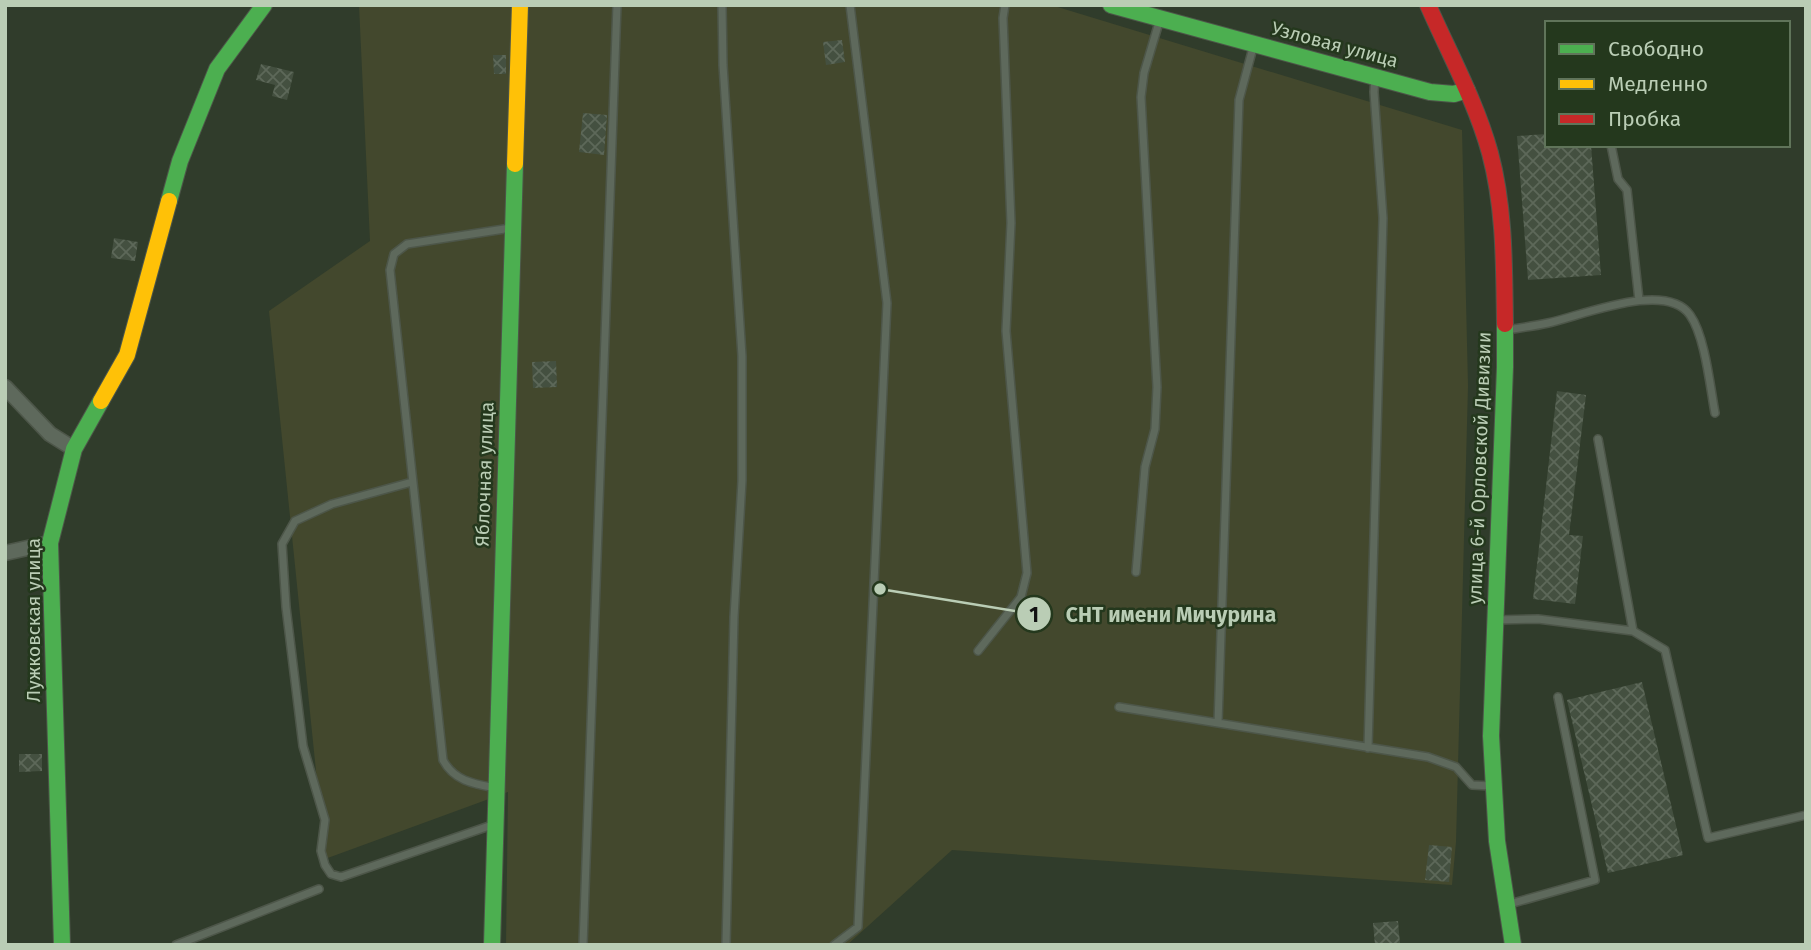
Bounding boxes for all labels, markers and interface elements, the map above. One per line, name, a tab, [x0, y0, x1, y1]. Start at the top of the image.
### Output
street label: Узловая улица	[1269, 17, 1401, 72]
legend	[1545, 21, 1790, 147]
text: Свободно	[1608, 36, 1704, 62]
text: Медленно	[1608, 71, 1708, 97]
text: Пробка	[1608, 106, 1681, 132]
street label: улица 6-й Орловской Дивизии	[1463, 331, 1496, 605]
street label: Яблочная улица	[470, 401, 499, 547]
street label: Лужковская улица	[22, 538, 45, 702]
callout: СНТ имени Мичурина	[1017, 593, 1290, 635]
text: 1	[1029, 602, 1039, 628]
text: СНТ имени Мичурина	[1066, 602, 1276, 628]

